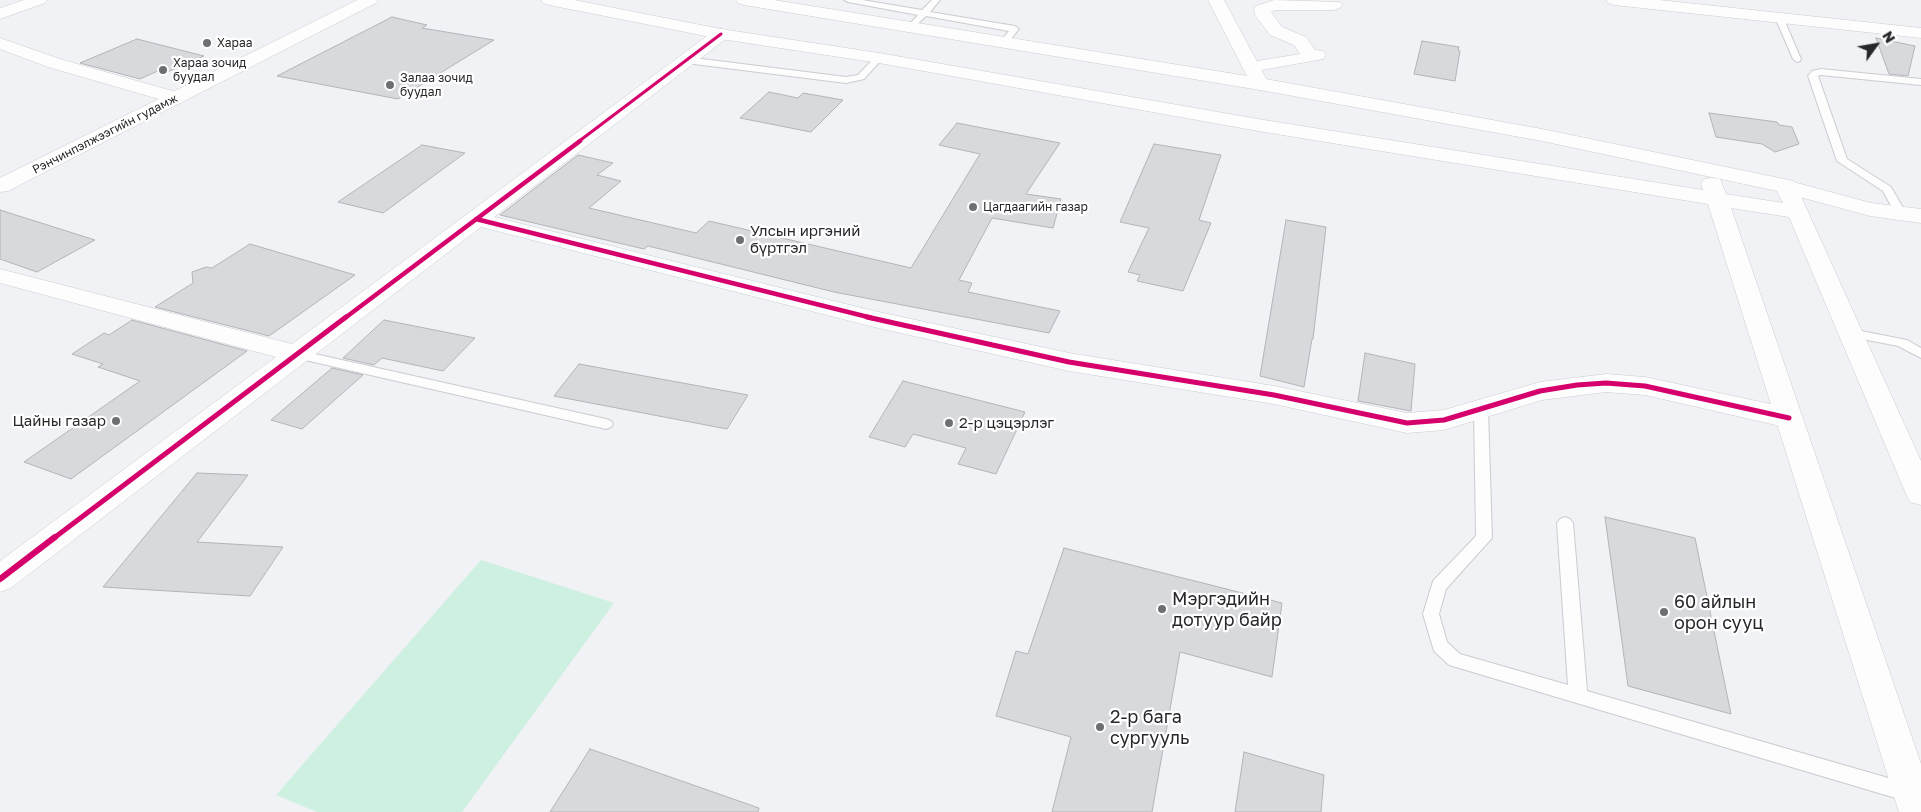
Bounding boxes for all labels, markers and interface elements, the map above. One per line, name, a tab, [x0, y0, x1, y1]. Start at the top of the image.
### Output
north arrow	[1851, 20, 1901, 70]
text: N	[1879, 28, 1899, 46]
place label: Хараа	[217, 36, 253, 50]
marker: Хараа	[201, 37, 213, 49]
place label: Хараа зочид буудал	[173, 56, 246, 84]
marker: Хараа зочид буудал	[157, 64, 169, 76]
place label: Залаа зочид буудал	[400, 71, 473, 99]
marker: Залаа зочид буудал	[384, 79, 396, 91]
street label: Рэнчинпэлжээгийн гудамж	[30, 91, 180, 177]
place label: Цагдаагийн газар	[983, 200, 1088, 214]
marker: Цагдаагийн газар	[967, 201, 979, 213]
place label: Улсын иргэний бүртгэл	[750, 222, 860, 257]
marker: Улсын иргэний бүртгэл	[734, 234, 746, 246]
place label: Цайны газар	[12, 412, 106, 430]
place label: 2-р цэцэрлэг	[959, 414, 1054, 432]
marker: Цайны газар	[110, 415, 122, 427]
marker: 2-р цэцэрлэг	[943, 417, 955, 429]
place label: Мэргэдийн дотуур байр	[1172, 588, 1282, 630]
place label: 60 айлын орон сууц	[1674, 591, 1763, 634]
marker: Мэргэдийн дотуур байр	[1156, 603, 1168, 615]
marker: 60 айлын орон сууц	[1658, 606, 1670, 618]
place label: 2-р бага сургууль	[1110, 706, 1190, 749]
marker: 2-р бага сургууль	[1094, 721, 1106, 733]

